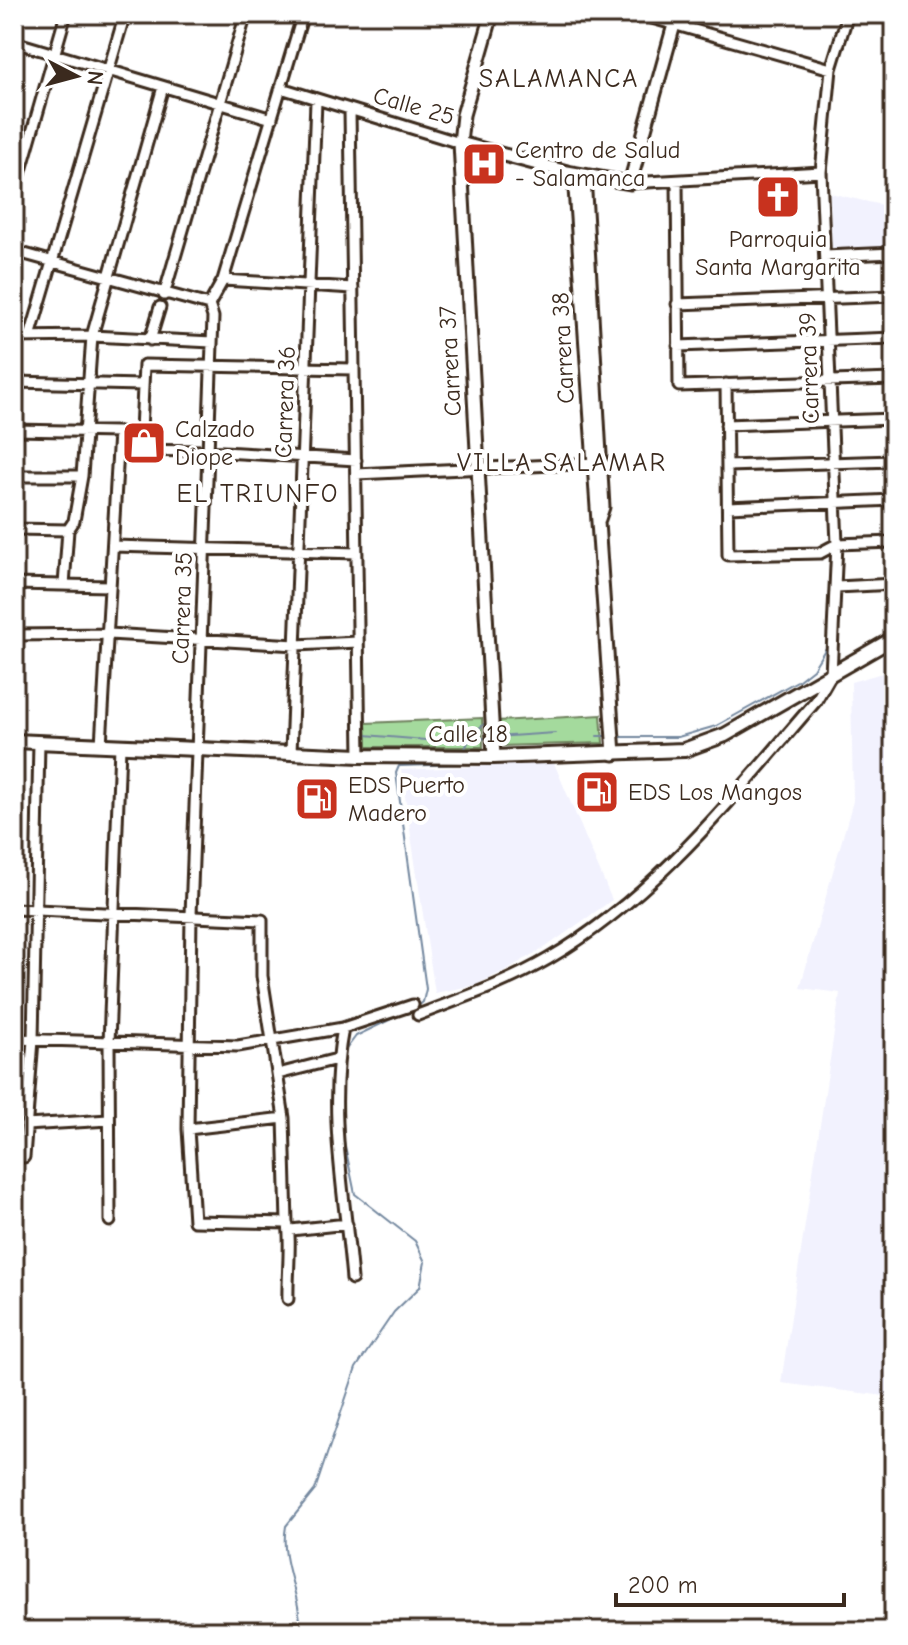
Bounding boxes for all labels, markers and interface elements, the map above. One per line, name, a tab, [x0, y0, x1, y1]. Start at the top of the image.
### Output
north arrow	[36, 36, 116, 116]
district label: SALAMANCA	[479, 64, 639, 94]
text: N	[81, 69, 109, 86]
street label: Calle 25	[370, 81, 458, 131]
place label: Centro de Salud - Salamanca	[515, 136, 680, 192]
hospital icon: Centro de Salud - Salamanca	[460, 140, 508, 188]
church icon: Parroquia Santa Margarita	[754, 173, 802, 221]
place label: Parroquia Santa Margarita	[695, 225, 861, 281]
street label: Carrera 38	[546, 291, 580, 405]
street label: Carrera 37	[433, 305, 467, 417]
street label: Carrera 39	[793, 311, 825, 425]
street label: Carrera 36	[269, 345, 301, 459]
place label: Calzado Diope	[175, 415, 255, 471]
shop icon: Calzado Diope	[120, 419, 168, 467]
district label: VILLA SALAMAR	[457, 448, 667, 478]
district label: EL TRIUNFO	[177, 479, 339, 509]
street label: Carrera 35	[166, 551, 198, 665]
street label: Calle 18	[428, 720, 508, 748]
fuel station icon: EDS Los Mangos	[573, 768, 621, 816]
place label: EDS Puerto Madero	[348, 771, 465, 827]
fuel station icon: EDS Puerto Madero	[293, 775, 341, 823]
place label: EDS Los Mangos	[628, 778, 802, 806]
scale bar	[616, 1557, 844, 1607]
text: 200 m	[628, 1571, 698, 1599]

